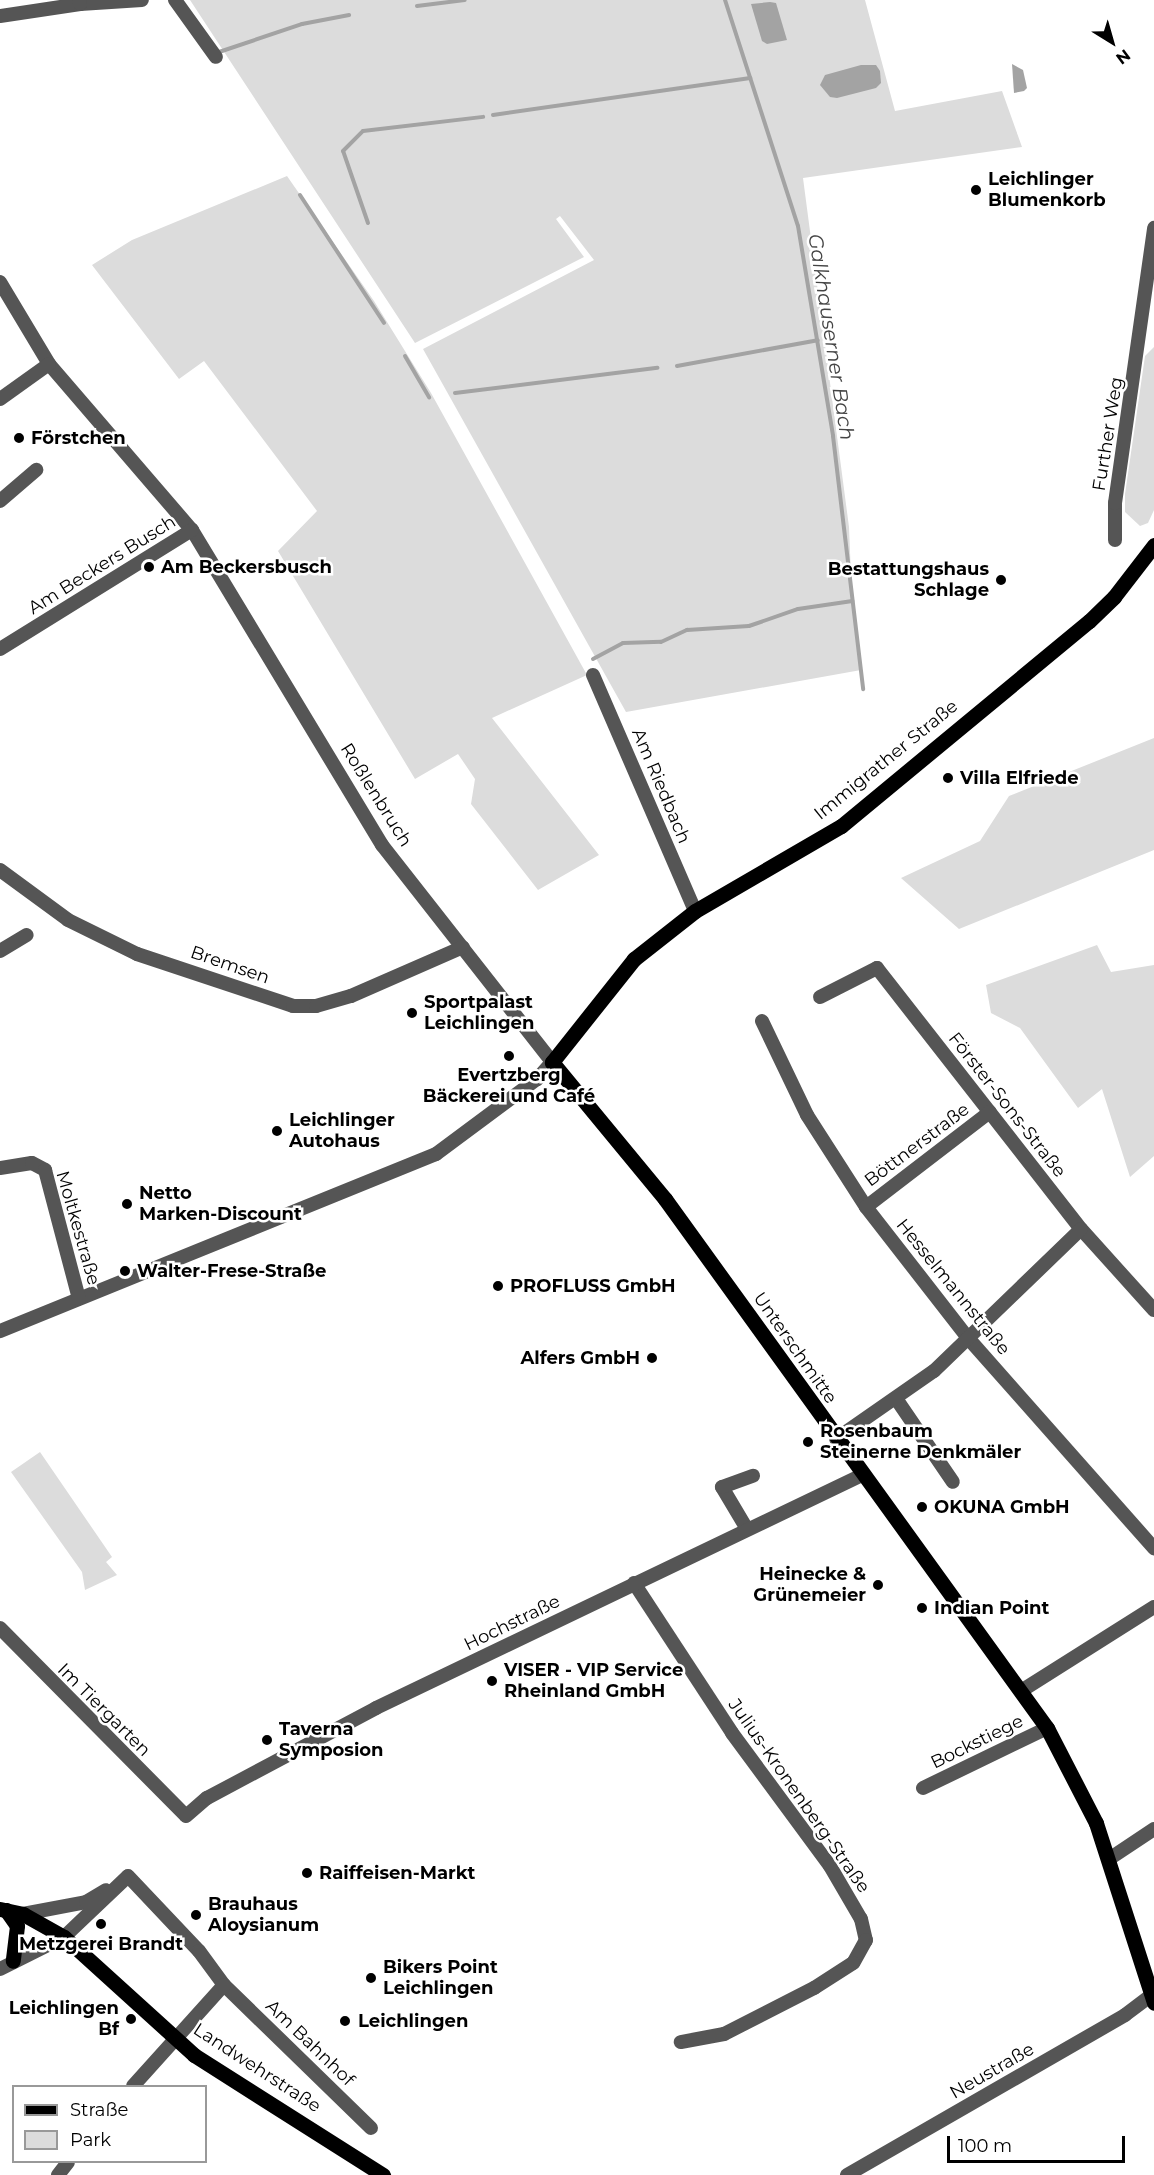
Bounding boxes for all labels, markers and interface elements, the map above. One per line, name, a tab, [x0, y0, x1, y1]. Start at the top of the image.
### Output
north arrow	[1082, 12, 1142, 72]
text: N	[1112, 45, 1134, 68]
place label: Leichlinger Blumenkorb	[988, 169, 1106, 212]
marker: Leichlinger Blumenkorb	[969, 183, 983, 197]
water label: Galkhauserner Bach	[803, 232, 859, 442]
street label: Further Weg	[1088, 375, 1128, 493]
place label: Förstchen	[31, 427, 126, 449]
marker: Förstchen	[12, 431, 26, 445]
street label: Am Beckers Busch	[24, 511, 180, 619]
place label: Am Beckersbusch	[161, 556, 332, 578]
place label: Bestattungshaus Schlage	[828, 559, 989, 602]
marker: Am Beckersbusch	[142, 560, 156, 574]
marker: Bestattungshaus Schlage	[994, 573, 1008, 587]
street label: Immigrather Straße	[810, 695, 962, 825]
street label: Am Riedbach	[627, 725, 695, 847]
street label: Roßlenbruch	[336, 739, 416, 851]
place label: Villa Elfriede	[960, 767, 1079, 789]
marker: Villa Elfriede	[941, 771, 955, 785]
street label: Bremsen	[188, 941, 272, 989]
place label: Sportpalast Leichlingen	[424, 992, 534, 1034]
marker: Sportpalast Leichlingen	[405, 1006, 419, 1020]
street label: Förster-Sons-Straße	[944, 1028, 1070, 1182]
marker: Evertzberg Bäckerei und Café	[502, 1049, 516, 1063]
place label: Evertzberg Bäckerei und Café	[423, 1065, 595, 1108]
street label: Böttnerstraße	[860, 1099, 974, 1191]
place label: Leichlinger Autohaus	[289, 1110, 395, 1152]
marker: Leichlinger Autohaus	[270, 1124, 284, 1138]
street label: Moltkestraße	[51, 1168, 105, 1288]
place label: Netto Marken-Discount	[139, 1183, 302, 1226]
marker: Netto Marken-Discount	[120, 1197, 134, 1211]
street label: Hesselmannstraße	[891, 1215, 1015, 1359]
place label: Walter-Frese-Straße	[137, 1260, 326, 1282]
marker: Walter-Frese-Straße	[118, 1264, 132, 1278]
place label: PROFLUSS GmbH	[510, 1275, 676, 1297]
marker: PROFLUSS GmbH	[491, 1279, 505, 1293]
street label: Unterschmitte	[749, 1288, 841, 1408]
place label: Alfers GmbH	[520, 1347, 640, 1369]
marker: Alfers GmbH	[645, 1351, 659, 1365]
place label: Rosenbaum Steinerne Denkmäler	[820, 1421, 1021, 1464]
marker: Rosenbaum Steinerne Denkmäler	[801, 1435, 815, 1449]
place label: OKUNA GmbH	[934, 1496, 1070, 1518]
marker: OKUNA GmbH	[915, 1500, 929, 1514]
place label: Heinecke & Grünemeier	[753, 1564, 866, 1606]
marker: Heinecke & Grünemeier	[871, 1578, 885, 1592]
street label: Hochstraße	[460, 1590, 564, 1656]
place label: Indian Point	[934, 1597, 1049, 1619]
marker: Indian Point	[915, 1601, 929, 1615]
street label: Im Tiergarten	[53, 1659, 155, 1761]
place label: VISER - VIP Service Rheinland GmbH	[504, 1660, 683, 1702]
marker: VISER - VIP Service Rheinland GmbH	[485, 1674, 499, 1688]
street label: Julius-Kronenberg-Straße	[724, 1695, 874, 1897]
street label: Bockstiege	[927, 1710, 1027, 1774]
place label: Taverna Symposion	[279, 1719, 384, 1762]
marker: Taverna Symposion	[260, 1733, 274, 1747]
place label: Raiffeisen-Markt	[319, 1862, 475, 1884]
marker: Raiffeisen-Markt	[300, 1866, 314, 1880]
place label: Brauhaus Aloysianum	[208, 1894, 319, 1936]
marker: Brauhaus Aloysianum	[189, 1908, 203, 1922]
marker: Metzgerei Brandt	[94, 1917, 108, 1931]
place label: Metzgerei Brandt	[19, 1933, 183, 1955]
place label: Bikers Point Leichlingen	[383, 1957, 498, 2000]
marker: Bikers Point Leichlingen	[364, 1971, 378, 1985]
street label: Am Bahnhof	[261, 1995, 359, 2091]
place label: Leichlingen Bf	[9, 1998, 119, 2040]
place label: Leichlingen	[358, 2010, 468, 2032]
marker: Leichlingen Bf	[124, 2012, 138, 2026]
marker: Leichlingen	[336, 2012, 354, 2030]
street label: Landwehrstraße	[189, 2019, 325, 2117]
street label: Neustraße	[946, 2038, 1038, 2104]
legend	[12, 2085, 207, 2163]
text: Straße	[70, 2099, 128, 2121]
scale bar	[950, 2124, 1128, 2162]
text: Park	[70, 2129, 111, 2151]
text: 100 m	[958, 2135, 1012, 2157]

